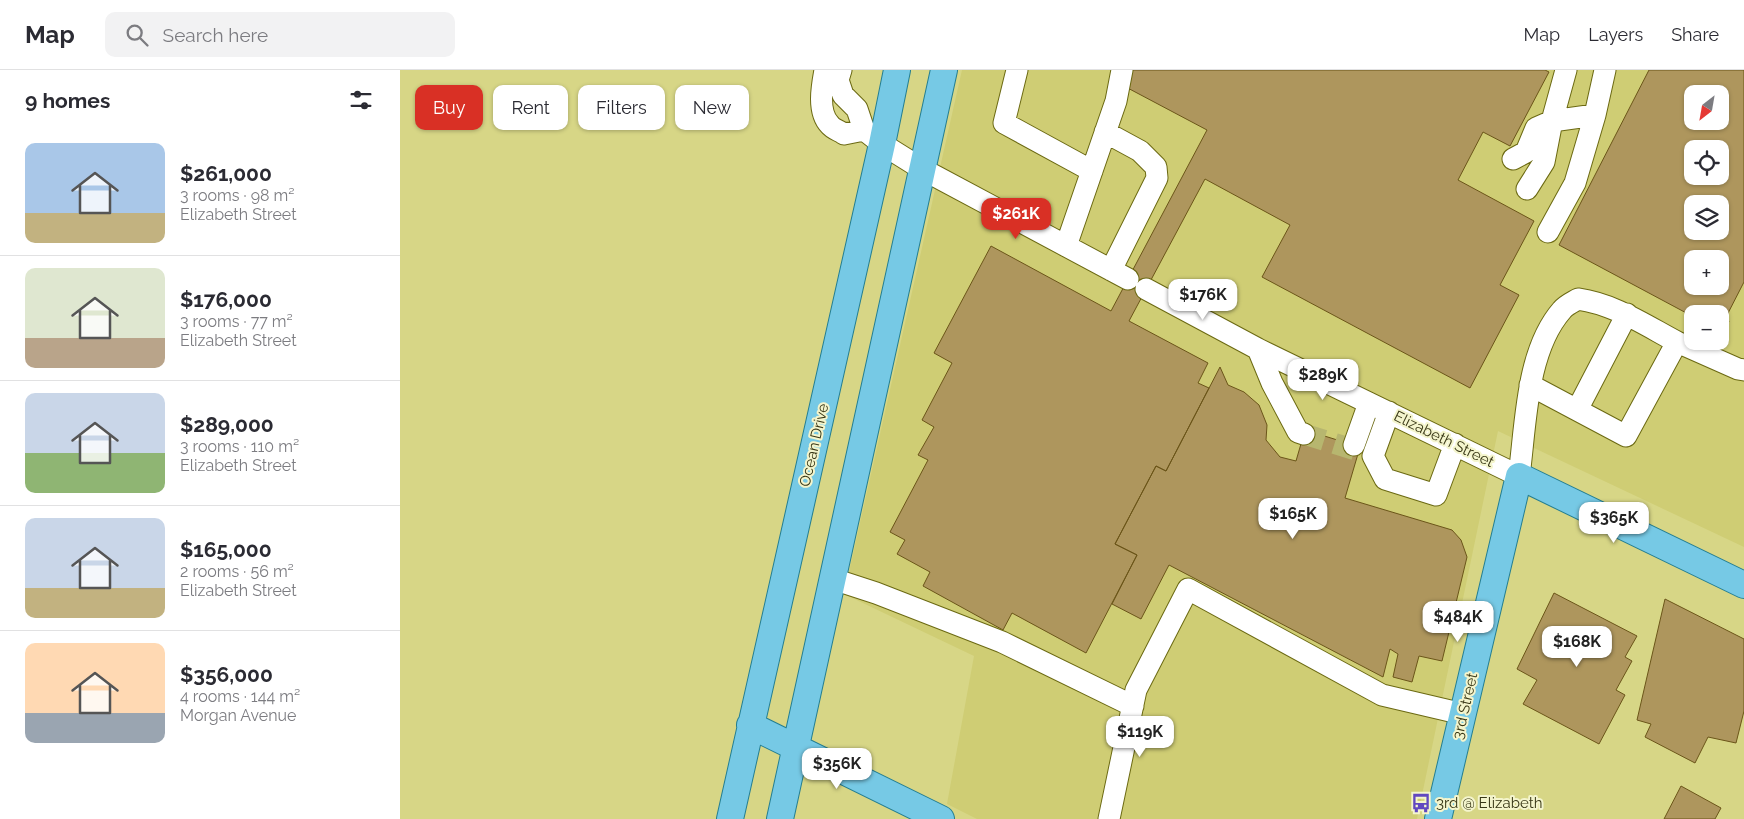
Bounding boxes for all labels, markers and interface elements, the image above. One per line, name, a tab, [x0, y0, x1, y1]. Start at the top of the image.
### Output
search box	[105, 12, 455, 57]
text: Map	[25, 20, 75, 49]
icon: search	[123, 21, 151, 49]
text: Search here	[163, 24, 268, 46]
text: Map	[1524, 24, 1560, 45]
text: Layers	[1588, 24, 1643, 45]
text: Share	[1671, 24, 1719, 45]
chip: Buy	[415, 85, 483, 130]
chip: Rent	[493, 85, 568, 130]
chip: Filters	[578, 85, 665, 130]
chip: New	[675, 85, 749, 130]
north arrow	[1684, 85, 1729, 130]
map controls	[1684, 85, 1729, 350]
icon: filters	[347, 86, 375, 114]
text: 9 homes	[25, 88, 110, 113]
button: locate	[1684, 140, 1729, 185]
text: $261,000	[180, 161, 272, 186]
icon: home	[65, 163, 125, 223]
text: 3 rooms · 98 m²	[180, 186, 295, 205]
button: layers	[1684, 195, 1729, 240]
pin: $261K	[981, 198, 1051, 240]
text: $261K	[992, 204, 1040, 223]
text: Elizabeth Street	[180, 205, 297, 224]
button: +	[1684, 250, 1729, 295]
pin: $176K	[1168, 278, 1238, 321]
text: $176K	[1179, 285, 1227, 304]
text: $176,000	[180, 287, 272, 312]
icon: home	[65, 288, 125, 348]
button: −	[1684, 305, 1729, 350]
text: 3 rooms · 77 m²	[180, 312, 293, 331]
text: Elizabeth Street	[180, 331, 297, 350]
pin: $289K	[1288, 358, 1358, 401]
text: $289K	[1299, 365, 1347, 384]
street label: Ocean Drive	[796, 401, 832, 488]
street label: Elizabeth Street	[1391, 407, 1497, 471]
text: $289,000	[180, 412, 274, 437]
icon: home	[65, 413, 125, 473]
text: 3 rooms · 110 m²	[180, 437, 299, 456]
text: Elizabeth Street	[180, 456, 297, 475]
pin: $165K	[1258, 498, 1328, 540]
pin: $365K	[1579, 502, 1649, 544]
text: $165K	[1269, 504, 1317, 523]
text: $365K	[1590, 508, 1638, 527]
text: $165,000	[180, 537, 272, 562]
icon: home	[65, 538, 125, 598]
text: 2 rooms · 56 m²	[180, 562, 294, 581]
text: Elizabeth Street	[180, 581, 297, 600]
pin: $484K	[1423, 600, 1493, 643]
text: $484K	[1434, 607, 1482, 626]
pin: $168K	[1542, 626, 1612, 668]
text: $168K	[1553, 632, 1601, 651]
text: $356,000	[180, 662, 273, 687]
icon: home	[65, 663, 125, 723]
street label: 3rd Street	[1449, 671, 1481, 741]
text: 4 rooms · 144 m²	[180, 687, 300, 706]
text: Morgan Avenue	[180, 706, 296, 725]
pin: $119K	[1105, 716, 1175, 758]
text: $119K	[1117, 722, 1163, 741]
pin: $356K	[802, 748, 872, 790]
text: $356K	[813, 754, 861, 773]
bus stop icon: 3rd @ Elizabeth	[1410, 792, 1432, 814]
place label: 3rd @ Elizabeth	[1436, 794, 1542, 812]

